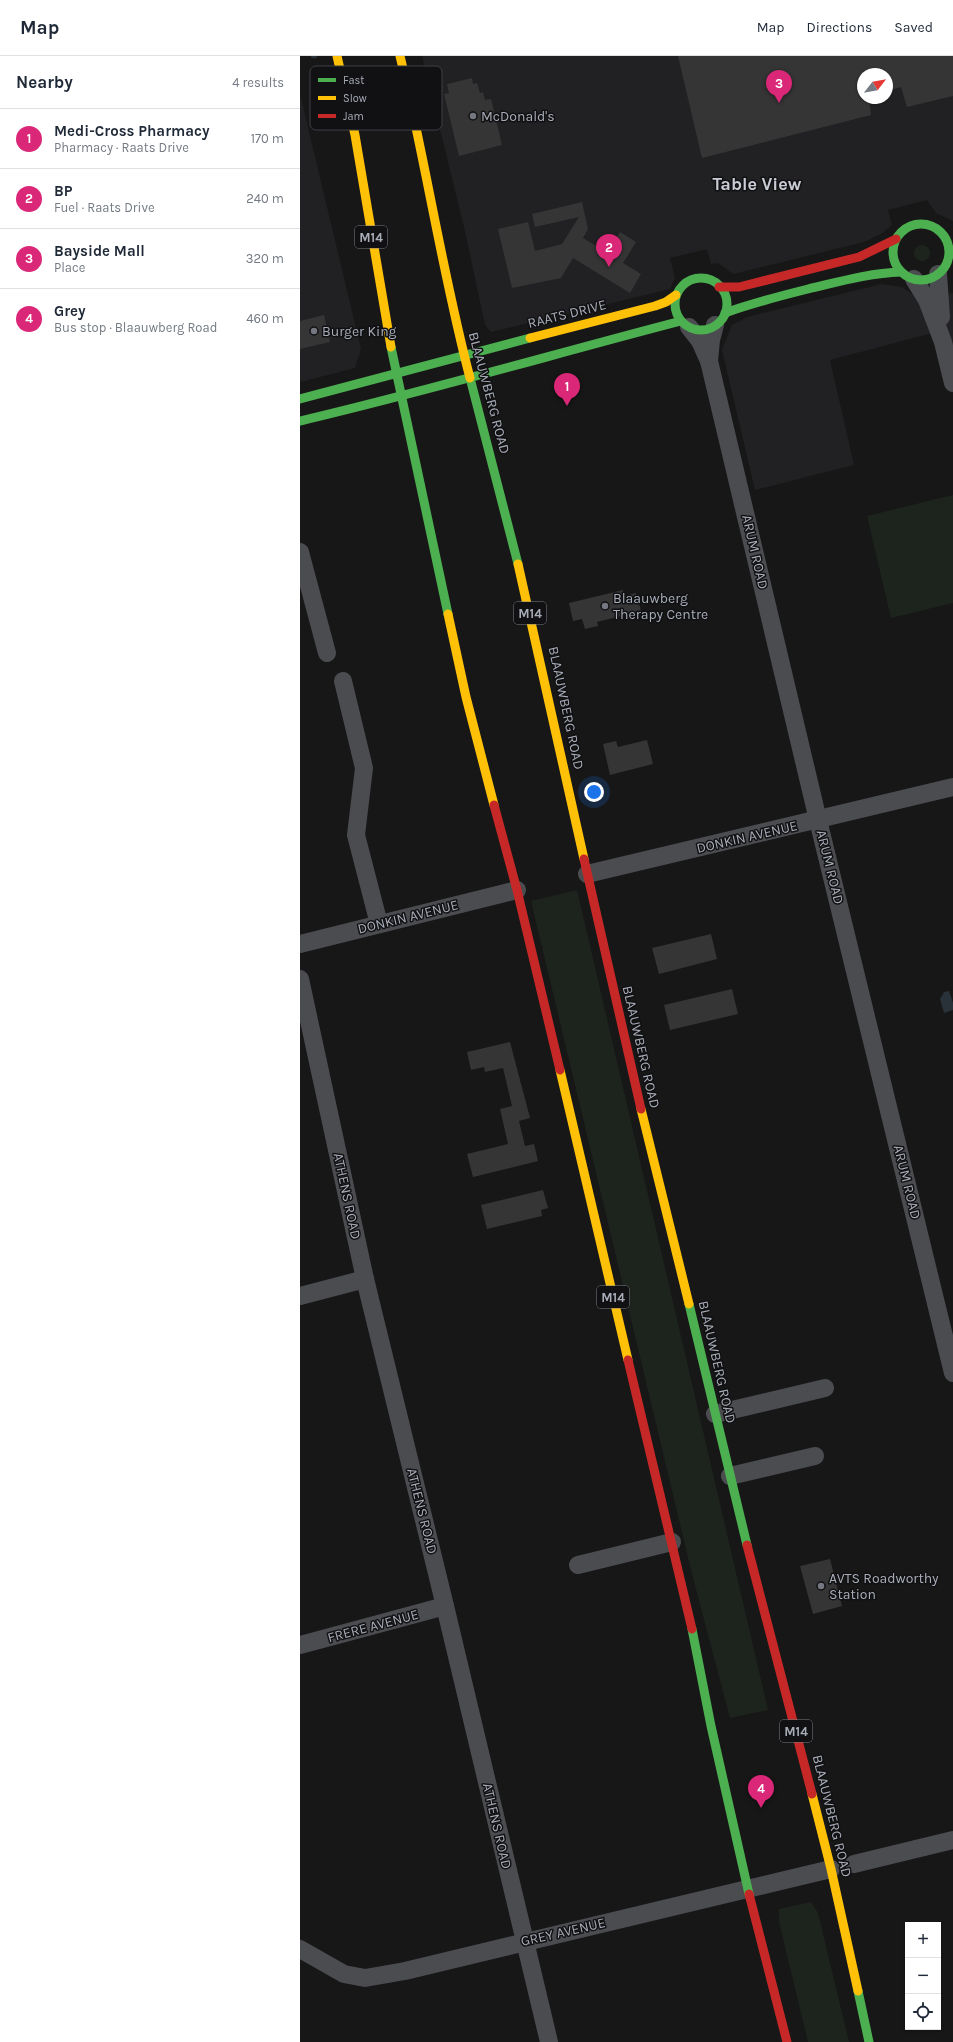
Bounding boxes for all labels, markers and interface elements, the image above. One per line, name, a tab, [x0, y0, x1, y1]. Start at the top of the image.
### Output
text: Map	[20, 17, 59, 39]
text: Map	[757, 19, 785, 36]
text: Directions	[807, 19, 872, 36]
text: Saved	[894, 19, 933, 36]
legend	[310, 66, 442, 130]
north arrow	[857, 68, 893, 104]
pin: 3	[766, 70, 792, 103]
text: Nearby	[16, 72, 73, 92]
text: Fast	[343, 74, 364, 87]
text: 4 results	[232, 75, 284, 90]
text: Slow	[343, 92, 367, 105]
place label: McDonald's	[481, 108, 555, 125]
text: Jam	[343, 110, 364, 123]
marker: McDonald's	[468, 111, 478, 121]
text: Medi-Cross Pharmacy	[54, 122, 210, 140]
text: 1	[27, 131, 31, 146]
text: 170 m	[251, 131, 284, 146]
text: Pharmacy · Raats Drive	[54, 140, 189, 155]
district label: Table View	[713, 173, 802, 195]
text: BP	[54, 182, 72, 200]
text: 2	[25, 191, 33, 206]
text: 240 m	[246, 191, 284, 206]
text: Fuel · Raats Drive	[54, 200, 155, 215]
road number: M14	[355, 226, 387, 248]
pin: 2	[596, 234, 622, 267]
text: Bayside Mall	[54, 242, 145, 260]
text: 3	[25, 251, 33, 266]
text: 320 m	[246, 251, 284, 266]
text: Place	[54, 260, 85, 275]
street label: RAATS DRIVE	[526, 296, 608, 332]
text: Grey	[54, 302, 86, 320]
text: 4	[25, 311, 33, 326]
text: 460 m	[246, 311, 284, 326]
text: Bus stop · Blaauwberg Road	[54, 320, 217, 335]
place label: Burger King	[322, 323, 397, 340]
marker: Burger King	[309, 326, 319, 336]
street label: BLAAUWBERG ROAD	[465, 330, 513, 456]
pin: 1	[554, 373, 580, 406]
street label: ARUM ROAD	[738, 513, 772, 591]
place label: Blaauwberg Therapy Centre	[613, 590, 708, 623]
marker: Blaauwberg Therapy Centre	[600, 601, 610, 611]
road number: M14	[514, 602, 546, 624]
street label: BLAAUWBERG ROAD	[545, 645, 587, 771]
your location	[584, 782, 604, 802]
street label: DONKIN AVENUE	[695, 817, 799, 857]
street label: ARUM ROAD	[813, 828, 847, 906]
street label: DONKIN AVENUE	[356, 896, 460, 938]
street label: BLAAUWBERG ROAD	[619, 984, 663, 1110]
street label: ARUM ROAD	[890, 1143, 924, 1221]
street label: ATHENS ROAD	[330, 1151, 364, 1241]
road number: M14	[597, 1286, 629, 1308]
street label: BLAAUWBERG ROAD	[695, 1299, 739, 1425]
street label: ATHENS ROAD	[403, 1466, 441, 1556]
place label: AVTS Roadworthy Station	[829, 1570, 939, 1603]
marker: AVTS Roadworthy Station	[816, 1581, 826, 1591]
street label: FRERE AVENUE	[326, 1606, 420, 1646]
road number: M14	[780, 1720, 812, 1742]
street label: BLAAUWBERG ROAD	[809, 1753, 855, 1879]
pin: 4	[748, 1775, 774, 1808]
street label: ATHENS ROAD	[479, 1781, 515, 1871]
street label: GREY AVENUE	[519, 1914, 607, 1950]
map controls	[905, 1922, 941, 2030]
button: +	[905, 1922, 941, 1958]
button: −	[905, 1958, 941, 1994]
button: locate	[905, 1994, 941, 2030]

